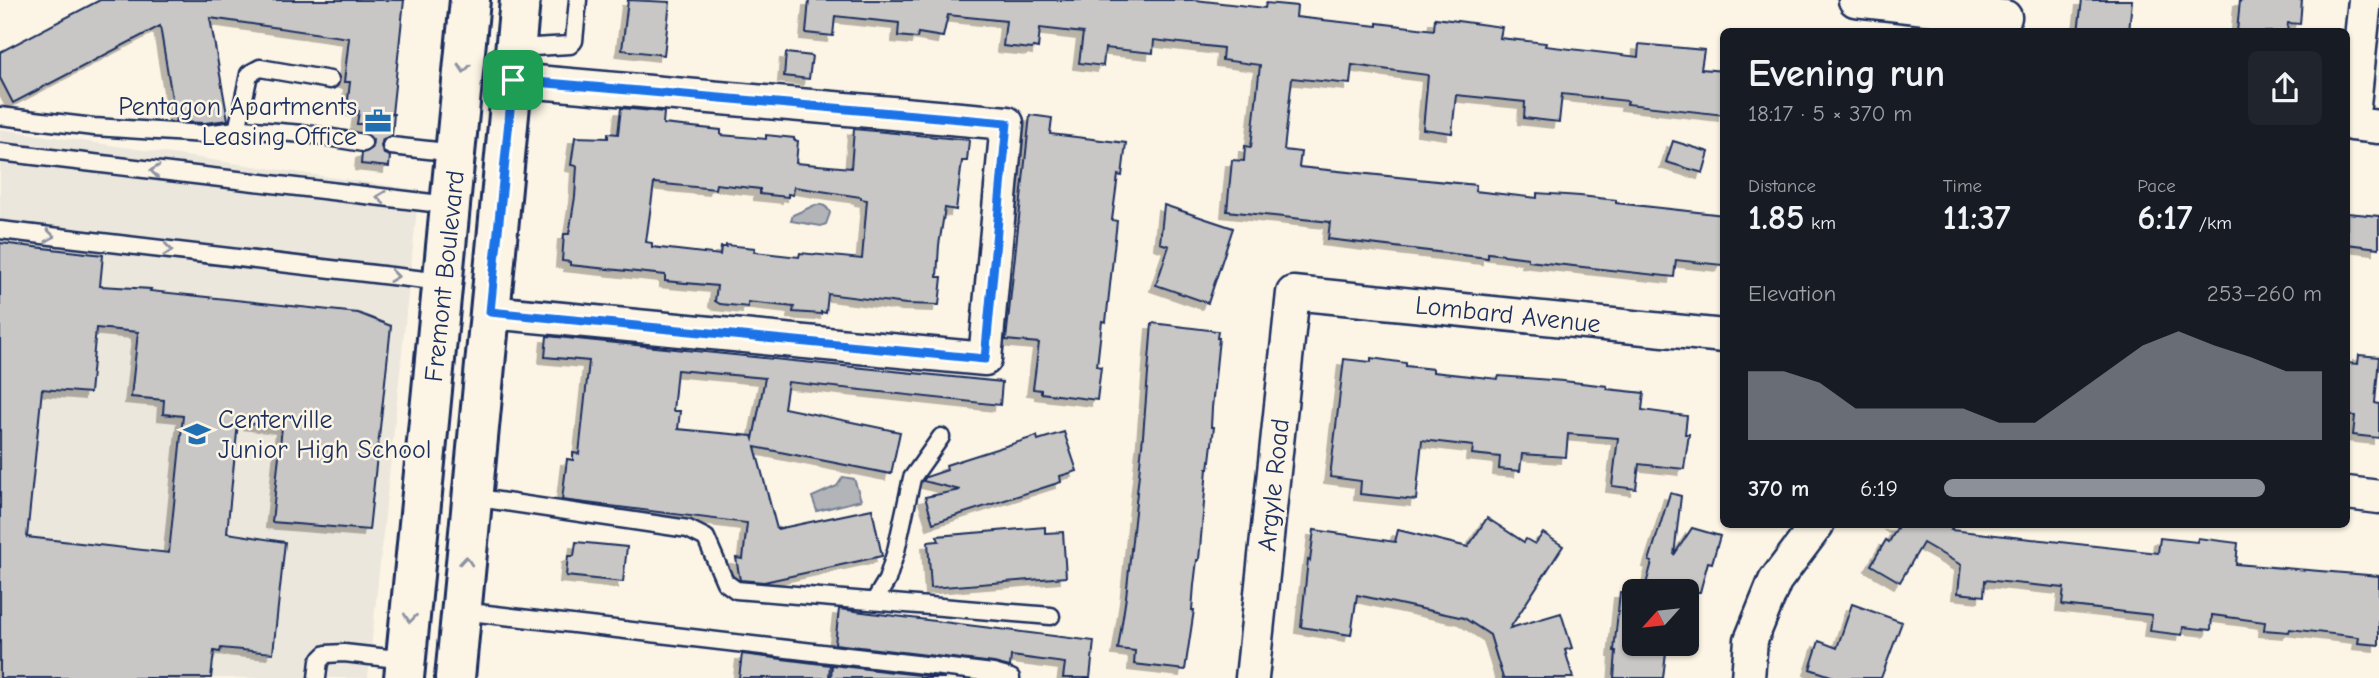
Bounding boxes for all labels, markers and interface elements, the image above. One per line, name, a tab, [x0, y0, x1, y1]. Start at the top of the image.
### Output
pin	[483, 50, 543, 110]
button: share	[2248, 51, 2322, 125]
text: Evening run	[1748, 52, 1945, 96]
icon: arrive	[494, 61, 532, 99]
one-way arrow	[457, 63, 472, 74]
place label: Pentagon Apartments Leasing Office	[118, 92, 357, 152]
text: 18:17 · 5 × 370 m	[1748, 100, 1912, 127]
office icon: Pentagon Apartments Leasing Office	[363, 106, 393, 136]
one-way arrow	[149, 164, 161, 179]
street label: Fremont Boulevard	[419, 169, 471, 383]
text: Distance	[1748, 175, 1816, 197]
text: Time	[1943, 175, 1982, 197]
text: Pace	[2137, 175, 2176, 197]
one-way arrow	[375, 190, 387, 205]
text: 1.85	[1748, 197, 1805, 238]
text: 11:37	[1943, 197, 2010, 238]
text: 6:17	[2137, 197, 2192, 238]
text: km	[1805, 212, 1836, 234]
text: /km	[2192, 212, 2232, 234]
one-way arrow	[44, 228, 56, 243]
one-way arrow	[162, 242, 173, 257]
one-way arrow	[388, 268, 399, 283]
text: Elevation	[1748, 280, 1836, 307]
text: 253–260 m	[2207, 280, 2322, 307]
street label: Lombard Avenue	[1414, 290, 1602, 340]
place label: Centerville Junior High School	[218, 405, 431, 465]
street label: Argyle Road	[1252, 417, 1296, 553]
school or university icon: Centerville Junior High School	[182, 419, 212, 449]
text: 370 m	[1748, 475, 1809, 502]
text: 6:19	[1860, 475, 1898, 502]
one-way arrow	[458, 555, 473, 566]
north arrow	[1622, 579, 1699, 656]
map controls	[1622, 579, 1699, 656]
one-way arrow	[403, 613, 418, 624]

